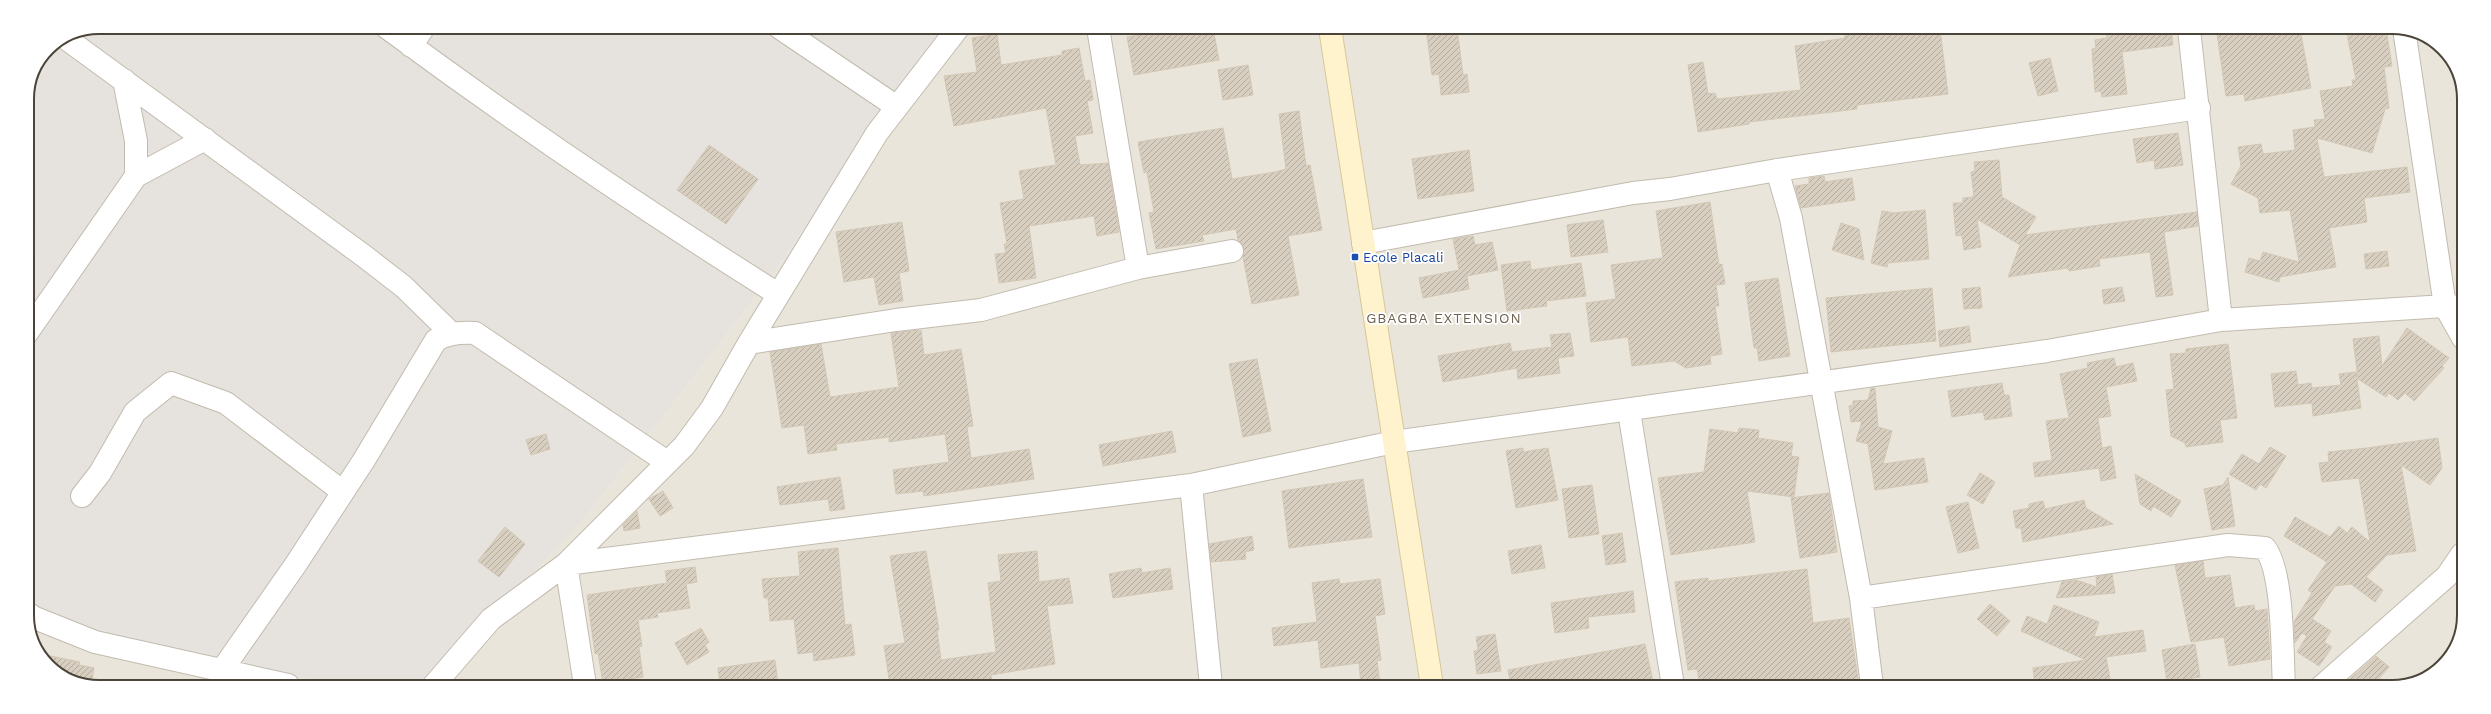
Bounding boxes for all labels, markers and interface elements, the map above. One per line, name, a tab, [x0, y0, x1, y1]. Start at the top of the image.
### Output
place label: Ecole Placali	[1363, 250, 1443, 265]
marker: Ecole Placali	[1350, 252, 1360, 262]
district label: GBAGBA EXTENSION	[1366, 310, 1522, 326]

